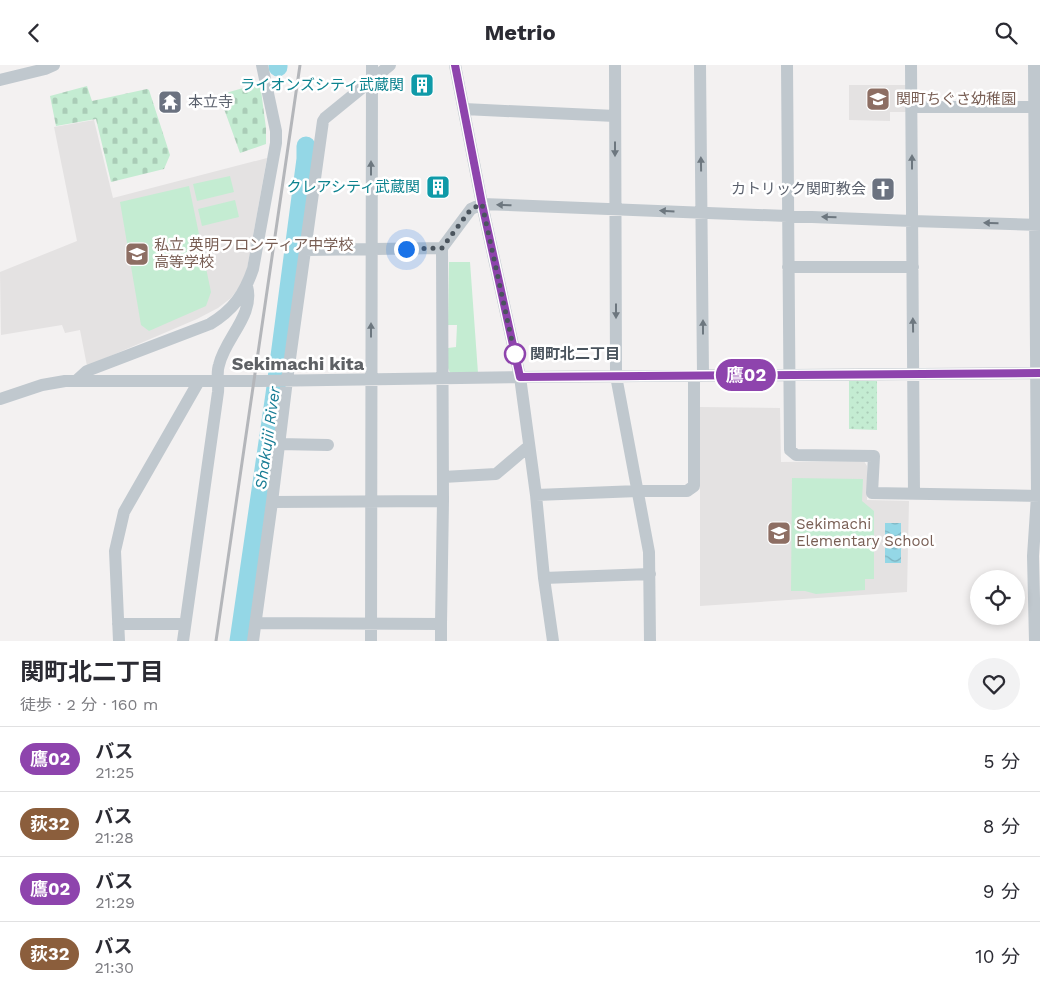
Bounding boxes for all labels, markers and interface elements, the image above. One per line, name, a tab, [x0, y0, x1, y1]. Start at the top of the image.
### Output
icon: back	[20, 19, 48, 47]
icon: search	[992, 19, 1020, 47]
text: Metrio	[484, 20, 556, 45]
building icon: ライオンズシティ武蔵関	[409, 72, 435, 98]
place label: ライオンズシティ武蔵関	[240, 76, 404, 94]
school or university icon: 関町ちぐさ幼稚園	[865, 86, 891, 112]
temple icon: 本立寺	[157, 89, 183, 115]
place label: 関町ちぐさ幼稚園	[896, 90, 1016, 108]
place label: 本立寺	[188, 93, 233, 111]
one-way arrow	[611, 141, 619, 157]
one-way arrow	[908, 154, 916, 170]
one-way arrow	[697, 156, 705, 172]
one-way arrow	[367, 160, 375, 176]
building icon: クレアシティ武蔵関	[425, 174, 451, 200]
church icon: カトリック関町教会	[870, 176, 896, 202]
place label: クレアシティ武蔵関	[286, 178, 420, 196]
place label: カトリック関町教会	[731, 180, 866, 198]
one-way arrow	[496, 200, 512, 208]
one-way arrow	[658, 206, 674, 214]
one-way arrow	[821, 213, 837, 221]
one-way arrow	[983, 219, 999, 227]
place label: 私立 英明フロンティア中学校 高等学校	[154, 236, 353, 271]
your location	[394, 237, 419, 262]
school or university icon: 私立 英明フロンティア中学校 高等学校	[124, 241, 150, 267]
one-way arrow	[612, 303, 620, 319]
one-way arrow	[909, 317, 917, 333]
one-way arrow	[699, 318, 707, 334]
one-way arrow	[367, 322, 375, 338]
marker: 関町北二丁目	[504, 343, 526, 365]
place label: 関町北二丁目	[530, 345, 620, 363]
district label: Sekimachi kita	[232, 353, 365, 374]
line badge: 鷹02	[717, 359, 775, 391]
text: 鷹02	[726, 364, 766, 385]
water label: Shakujii River	[251, 385, 284, 491]
place label: Sekimachi Elementary School	[796, 515, 935, 550]
school or university icon: Sekimachi Elementary School	[766, 520, 792, 546]
map controls	[970, 570, 1025, 625]
button: locate	[970, 570, 1025, 625]
text: 関町北二丁目	[20, 658, 164, 686]
button: heart	[968, 658, 1020, 710]
text: 徒歩 · 2 分 · 160 m	[20, 695, 158, 714]
text: バス	[95, 740, 133, 763]
text: 鷹02	[30, 748, 70, 769]
text: 5 分	[983, 750, 1020, 773]
text: 21:25	[95, 763, 134, 782]
text: バス	[94, 805, 132, 828]
text: 荻32	[30, 813, 69, 834]
text: 8 分	[983, 815, 1020, 838]
text: 21:28	[94, 828, 134, 847]
text: バス	[95, 870, 133, 893]
text: 鷹02	[30, 878, 70, 899]
text: 9 分	[983, 880, 1020, 903]
text: 21:29	[95, 893, 135, 912]
text: バス	[94, 935, 132, 958]
text: 荻32	[30, 943, 69, 964]
text: 10 分	[975, 945, 1020, 968]
text: 21:30	[94, 958, 134, 977]

